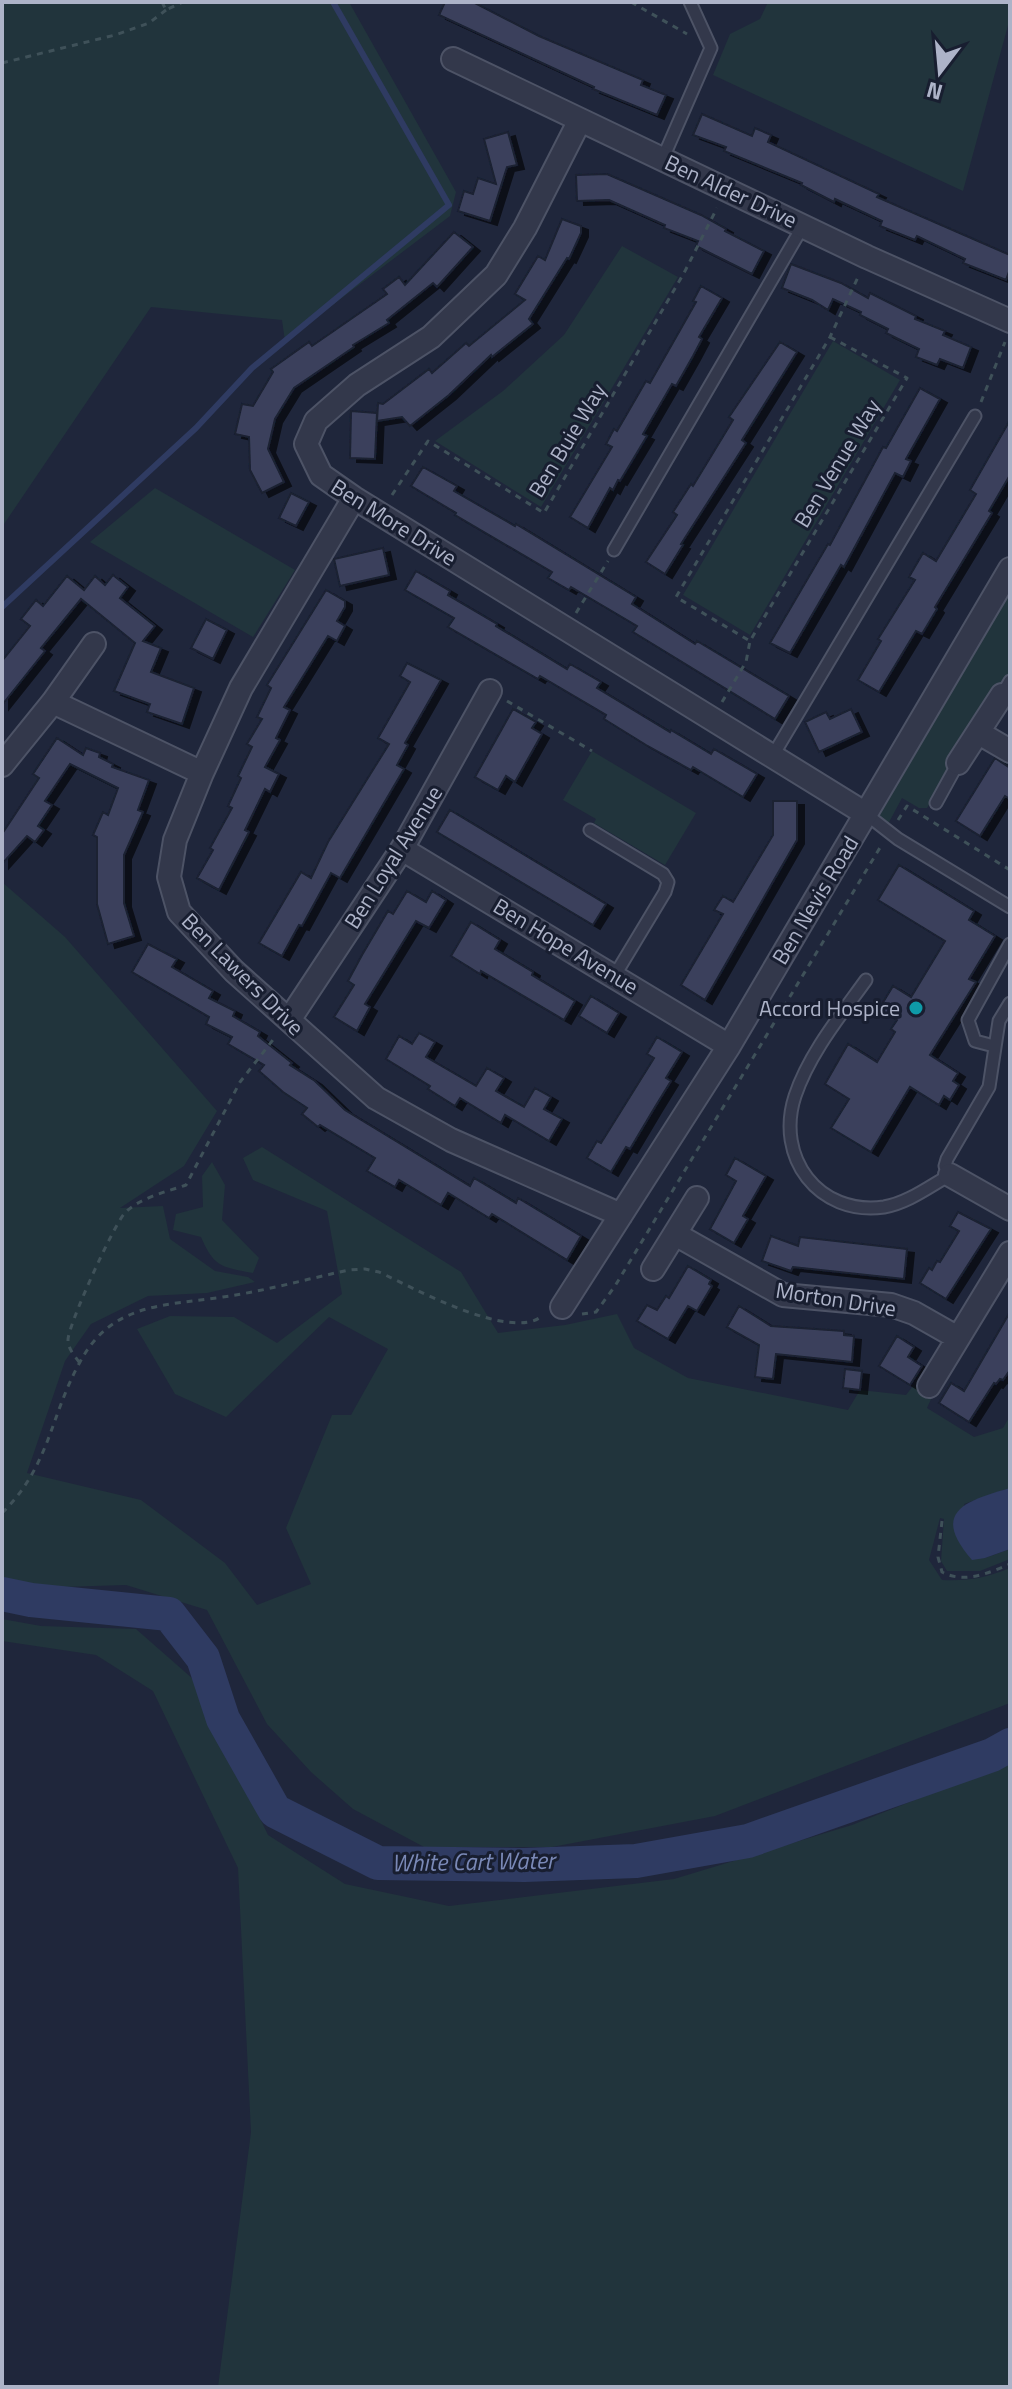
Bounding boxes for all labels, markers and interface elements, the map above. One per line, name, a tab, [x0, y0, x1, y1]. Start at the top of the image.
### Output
north arrow	[900, 32, 980, 112]
text: N	[922, 73, 947, 110]
street label: Ben Alder Drive	[659, 145, 803, 237]
street label: Ben Buie Way	[519, 376, 615, 504]
street label: Ben Venue Way	[785, 392, 889, 534]
street label: Ben More Drive	[324, 470, 464, 574]
street label: Ben Loyal Avenue	[335, 779, 451, 935]
street label: Ben Nevis Road	[763, 829, 867, 971]
street label: Ben Hope Avenue	[487, 889, 645, 1003]
street label: Ben Lawers Drive	[174, 905, 312, 1043]
place label: Accord Hospice	[759, 991, 900, 1025]
marker: Accord Hospice	[907, 999, 925, 1017]
street label: Morton Drive	[773, 1273, 899, 1325]
water label: White Cart Water	[391, 1842, 558, 1880]

